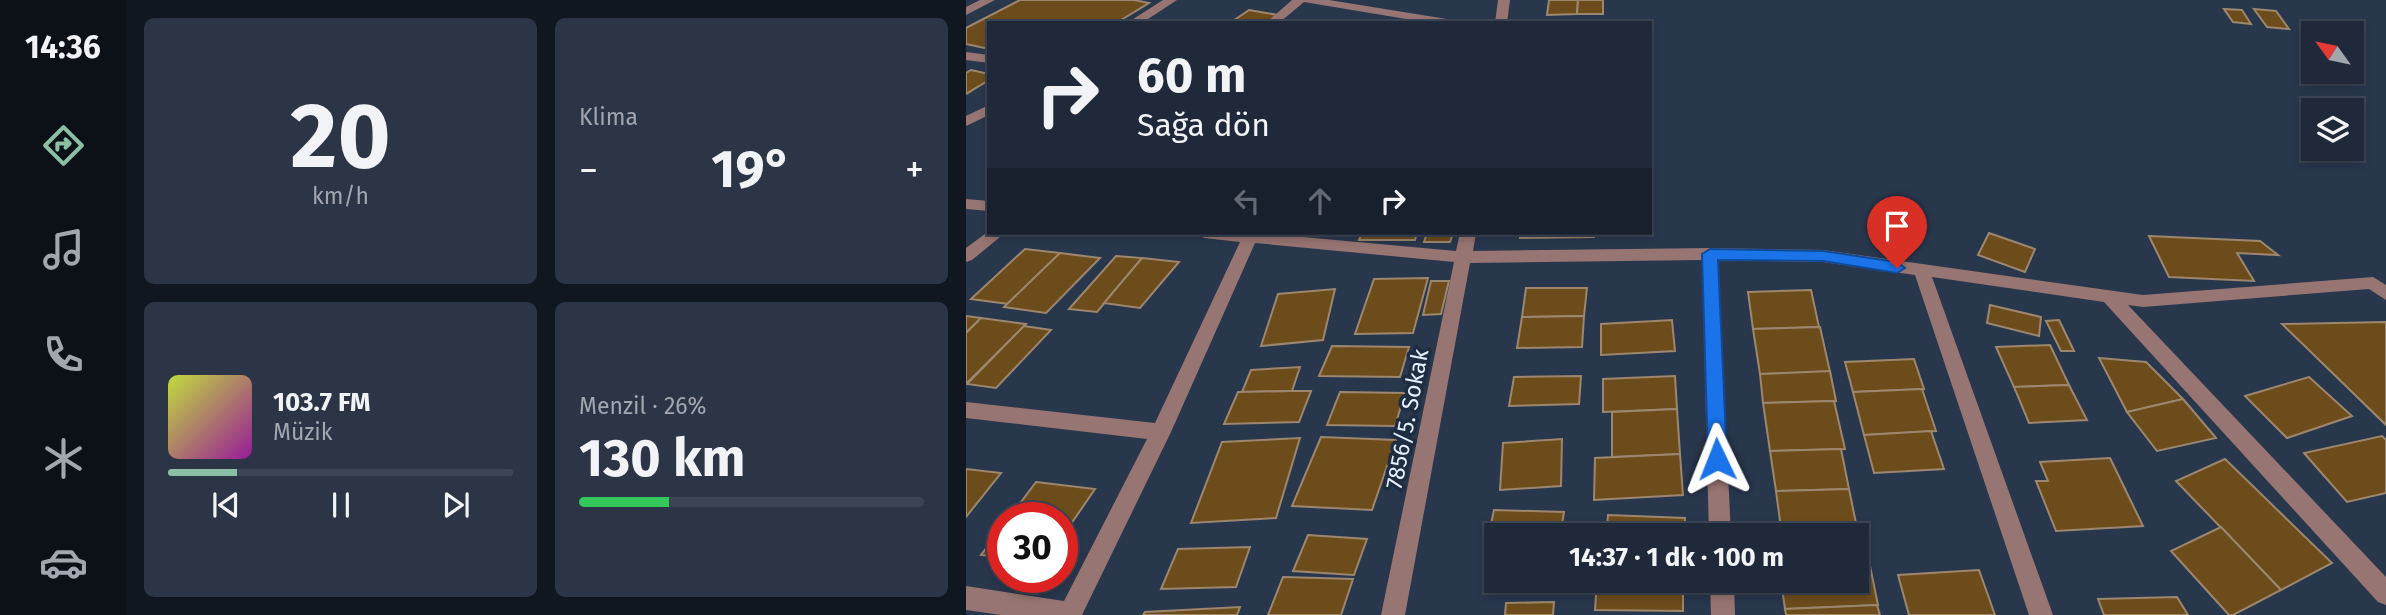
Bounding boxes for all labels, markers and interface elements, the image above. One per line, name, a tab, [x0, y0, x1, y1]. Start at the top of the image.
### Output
north arrow	[2301, 21, 2364, 84]
map controls	[2301, 21, 2364, 161]
text: 14:36	[25, 28, 101, 66]
text: 60 m	[1137, 46, 1246, 105]
icon: right	[1022, 49, 1113, 140]
text: 20	[290, 82, 391, 191]
button: layers	[2301, 98, 2364, 161]
text: Klima	[579, 103, 638, 131]
text: Sağa dön	[1137, 106, 1270, 144]
icon: directions	[39, 121, 88, 170]
text: 19°	[711, 138, 792, 201]
text: −	[579, 147, 598, 193]
text: +	[905, 147, 924, 193]
text: km/h	[312, 182, 369, 210]
icon: left	[1228, 182, 1266, 220]
icon: ahead	[1301, 182, 1339, 220]
icon: right	[1374, 182, 1412, 220]
pin	[1867, 196, 1927, 268]
icon: arrive	[1878, 207, 1916, 245]
icon: music	[39, 225, 88, 274]
icon: phone	[39, 330, 88, 379]
street label: 7856/5. Sokak	[1380, 346, 1434, 491]
text: 103.7 FM	[273, 387, 371, 418]
text: Menzil · 26%	[579, 392, 707, 420]
text: Müzik	[273, 418, 333, 446]
position arrow	[1680, 422, 1754, 496]
text: 130 km	[579, 427, 746, 490]
icon: climate	[39, 434, 88, 483]
icon: previous	[207, 486, 245, 524]
icon: pause	[322, 486, 360, 524]
icon: next	[437, 486, 475, 524]
speed limit sign: 30	[987, 502, 1078, 593]
icon: car	[39, 538, 88, 587]
text: 14:37 · 1 dk · 100 m	[1569, 542, 1784, 573]

